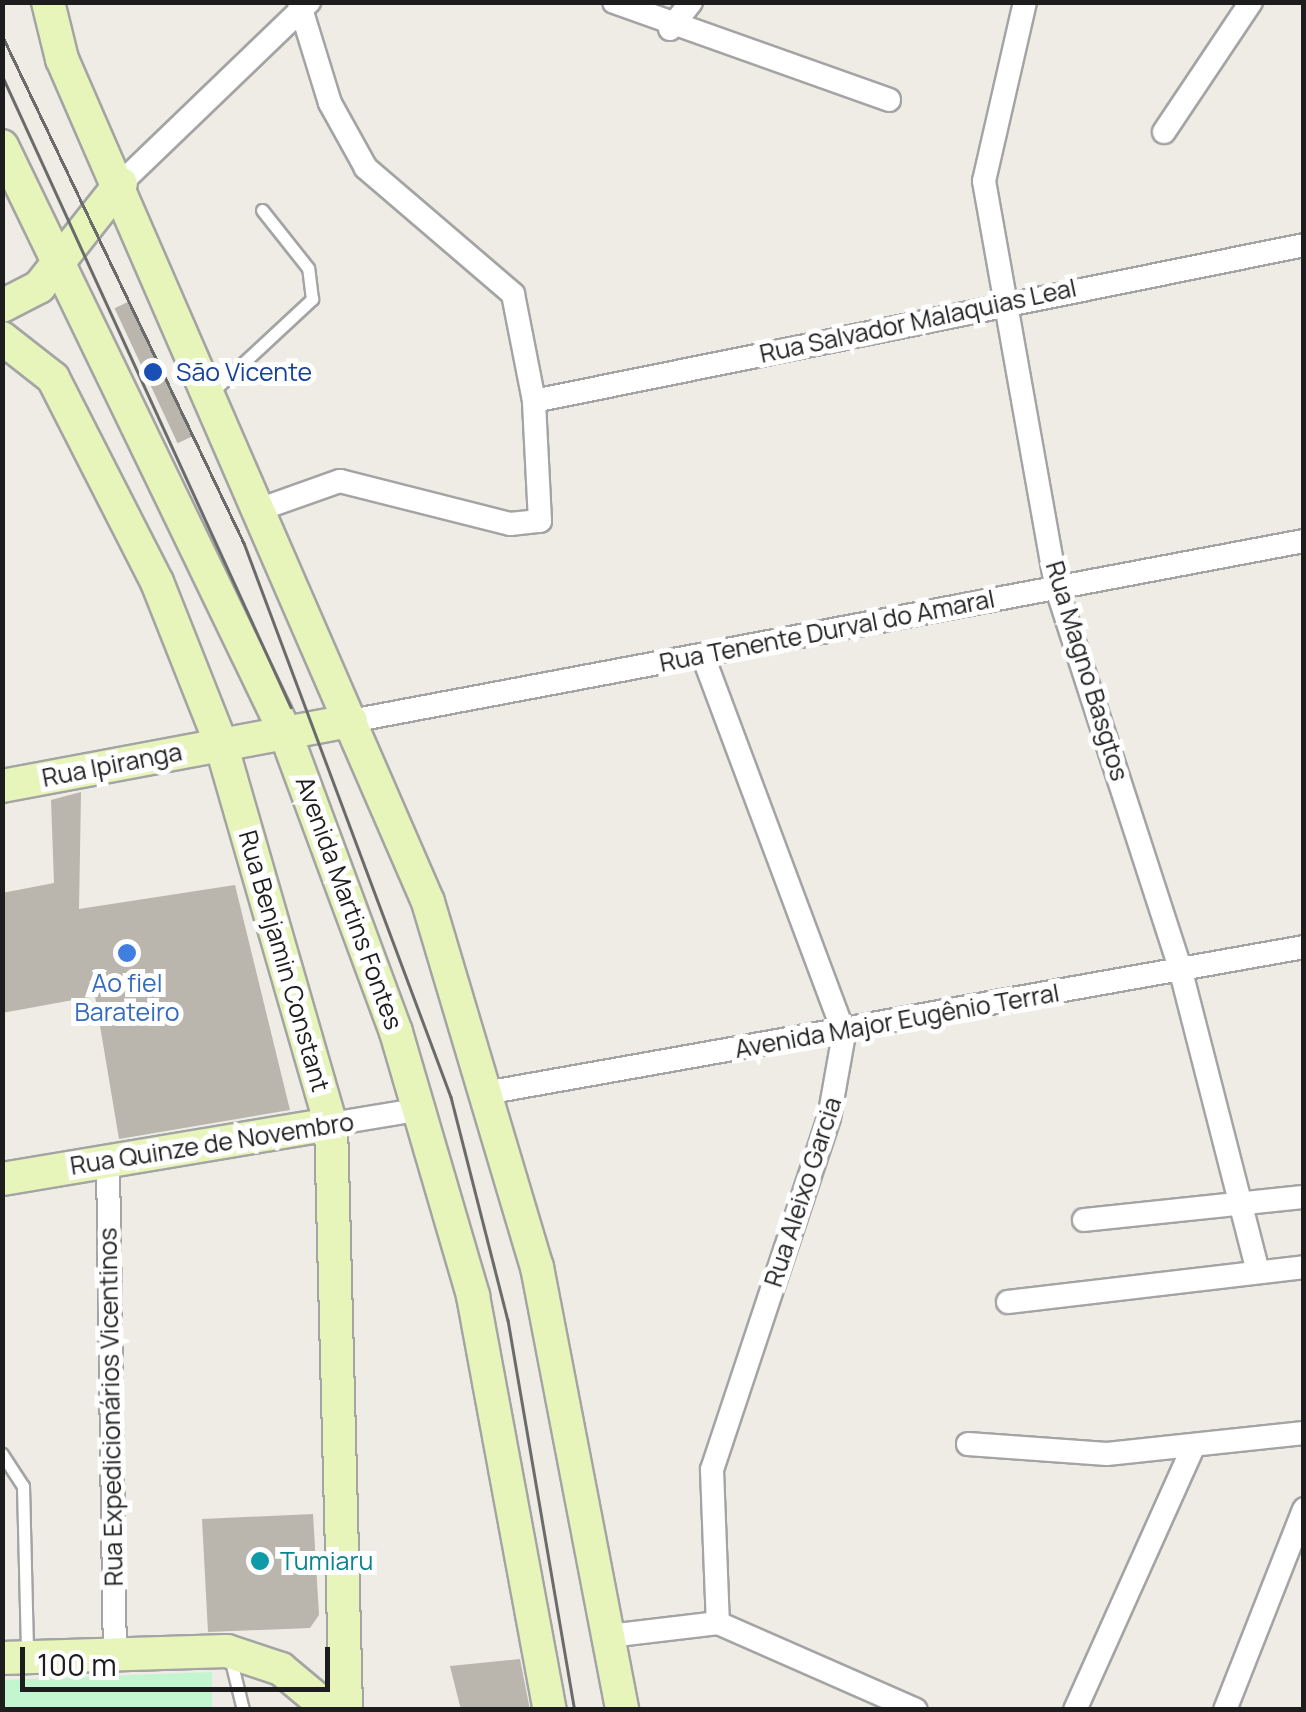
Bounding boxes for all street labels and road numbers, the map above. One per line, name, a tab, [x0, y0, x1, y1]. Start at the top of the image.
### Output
street label: Rua Salvador Malaquias Leal	[757, 273, 1079, 369]
street label: Rua Magno Basgtos	[1039, 558, 1135, 784]
street label: Rua Tenente Durval do Amaral	[657, 584, 997, 678]
street label: Rua Ipiranga	[39, 737, 185, 793]
street label: Avenida Martins Fontes	[289, 772, 409, 1034]
street label: Rua Benjamin Constant	[232, 827, 336, 1095]
street label: Avenida Major Eugênio Terral	[732, 978, 1062, 1064]
street label: Rua Aleixo Garcia	[758, 1093, 848, 1291]
street label: Rua Quinze de Novembro	[68, 1107, 356, 1181]
street label: Rua Expedicionários Vicentinos	[93, 1227, 129, 1587]

